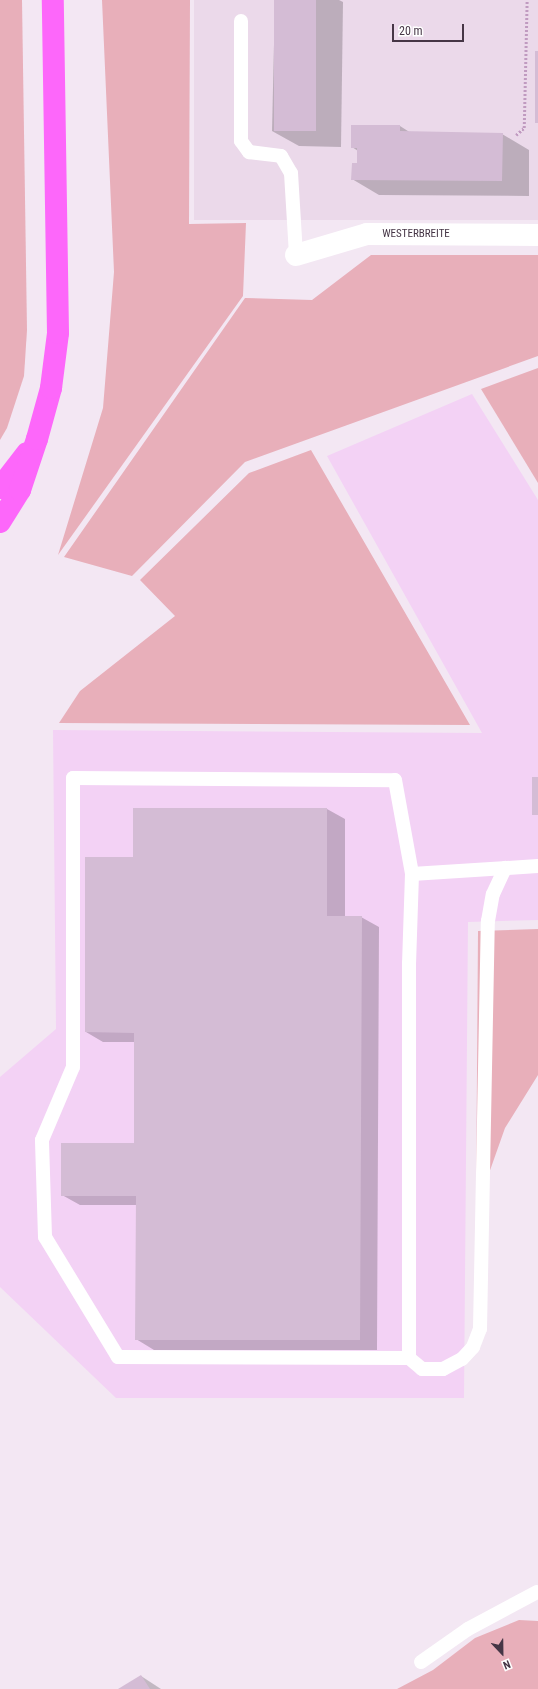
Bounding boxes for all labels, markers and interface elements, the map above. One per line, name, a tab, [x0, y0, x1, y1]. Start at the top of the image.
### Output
scale bar	[394, 16, 466, 42]
text: 20 m	[399, 24, 423, 38]
street label: WESTERBREITE	[382, 227, 450, 241]
north arrow	[482, 1633, 522, 1673]
text: N	[501, 1657, 512, 1672]

